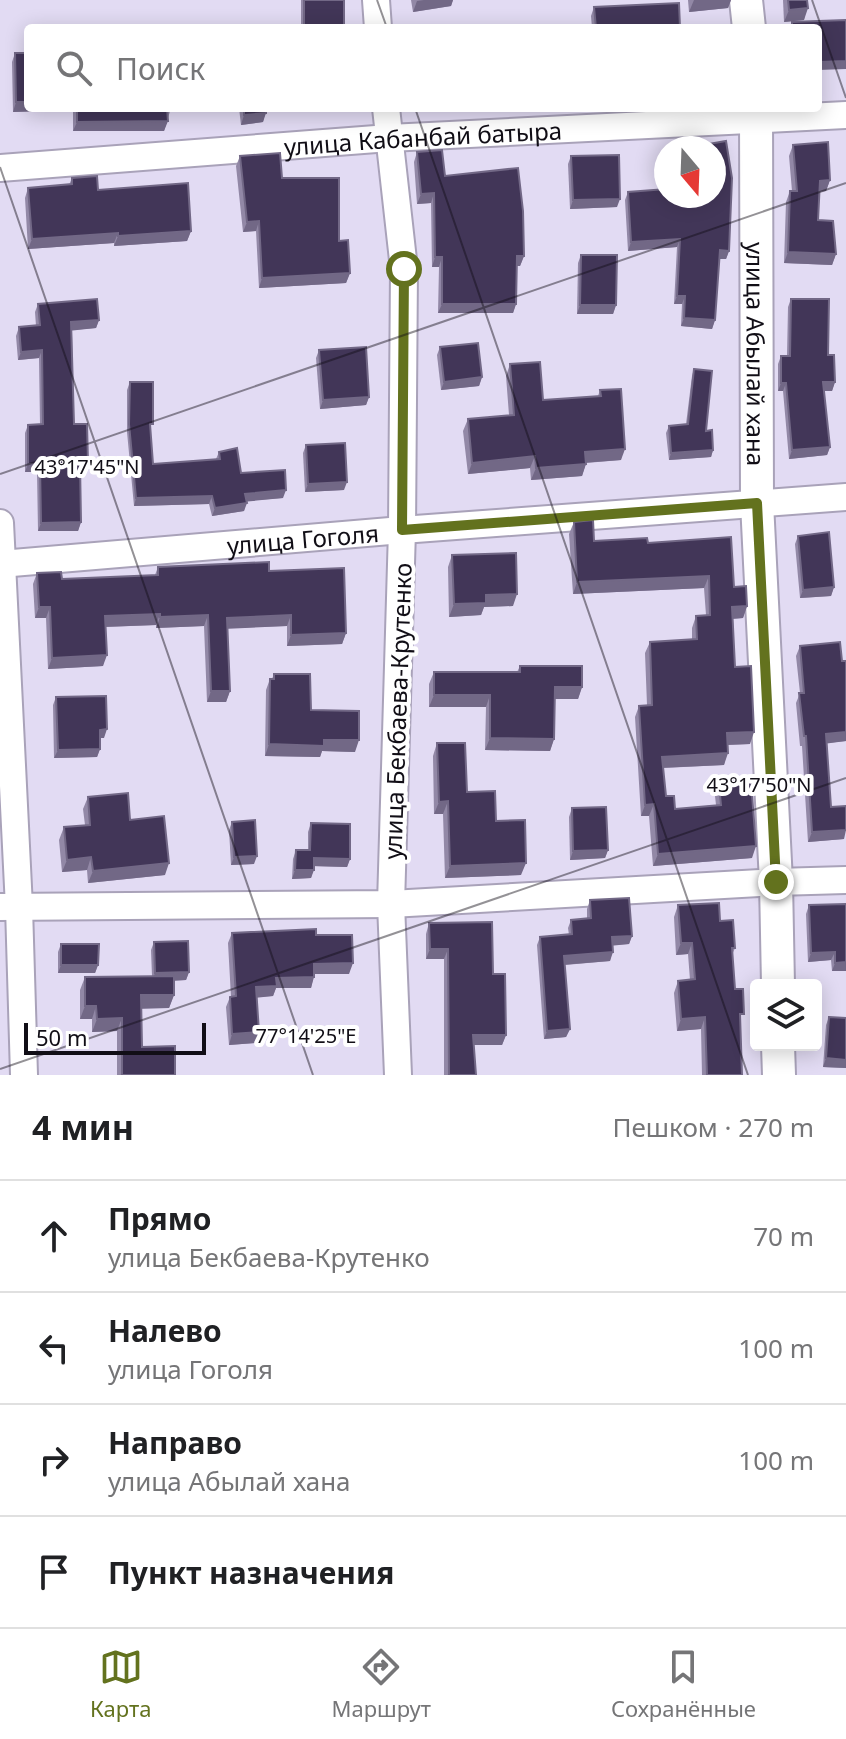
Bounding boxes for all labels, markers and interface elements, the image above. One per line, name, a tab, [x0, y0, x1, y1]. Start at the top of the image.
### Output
search box	[24, 24, 822, 112]
icon: search	[52, 46, 96, 90]
text: Поиск	[116, 48, 205, 89]
street label: улица Кабанбай батыра	[283, 113, 563, 163]
north arrow	[654, 136, 726, 208]
street label: улица Абылай хана	[740, 242, 773, 466]
route start	[386, 251, 422, 287]
text: 43°17'45"N	[34, 453, 140, 480]
street label: улица Гоголя	[226, 516, 380, 561]
street label: улица Бекбаева-Крутенко	[375, 562, 419, 860]
text: 43°17'50"N	[706, 771, 812, 798]
route end	[758, 864, 794, 900]
map controls	[750, 979, 822, 1051]
button: layers	[750, 979, 822, 1051]
scale bar	[24, 1019, 206, 1055]
text: 50 m	[36, 1022, 87, 1052]
text: 77°14'25"E	[256, 1022, 356, 1049]
text: 4 мин	[32, 1104, 134, 1150]
text: Пешком · 270 m	[612, 1109, 814, 1145]
text: Прямо	[108, 1198, 212, 1239]
icon: ahead	[32, 1214, 76, 1258]
text: 70 m	[753, 1218, 814, 1254]
text: улица Бекбаева-Крутенко	[108, 1239, 430, 1275]
text: Налево	[108, 1310, 222, 1351]
icon: left	[32, 1326, 76, 1370]
text: 100 m	[738, 1330, 814, 1366]
text: улица Гоголя	[108, 1351, 273, 1387]
text: Направо	[108, 1422, 242, 1463]
icon: right	[32, 1438, 76, 1482]
text: 100 m	[738, 1442, 814, 1478]
text: улица Абылай хана	[108, 1463, 351, 1499]
icon: arrive	[32, 1550, 76, 1594]
text: Пункт назначения	[108, 1552, 394, 1593]
tab: Карта	[90, 1645, 151, 1723]
tab: Маршрут	[331, 1645, 431, 1723]
tab: Сохранённые	[611, 1645, 756, 1723]

